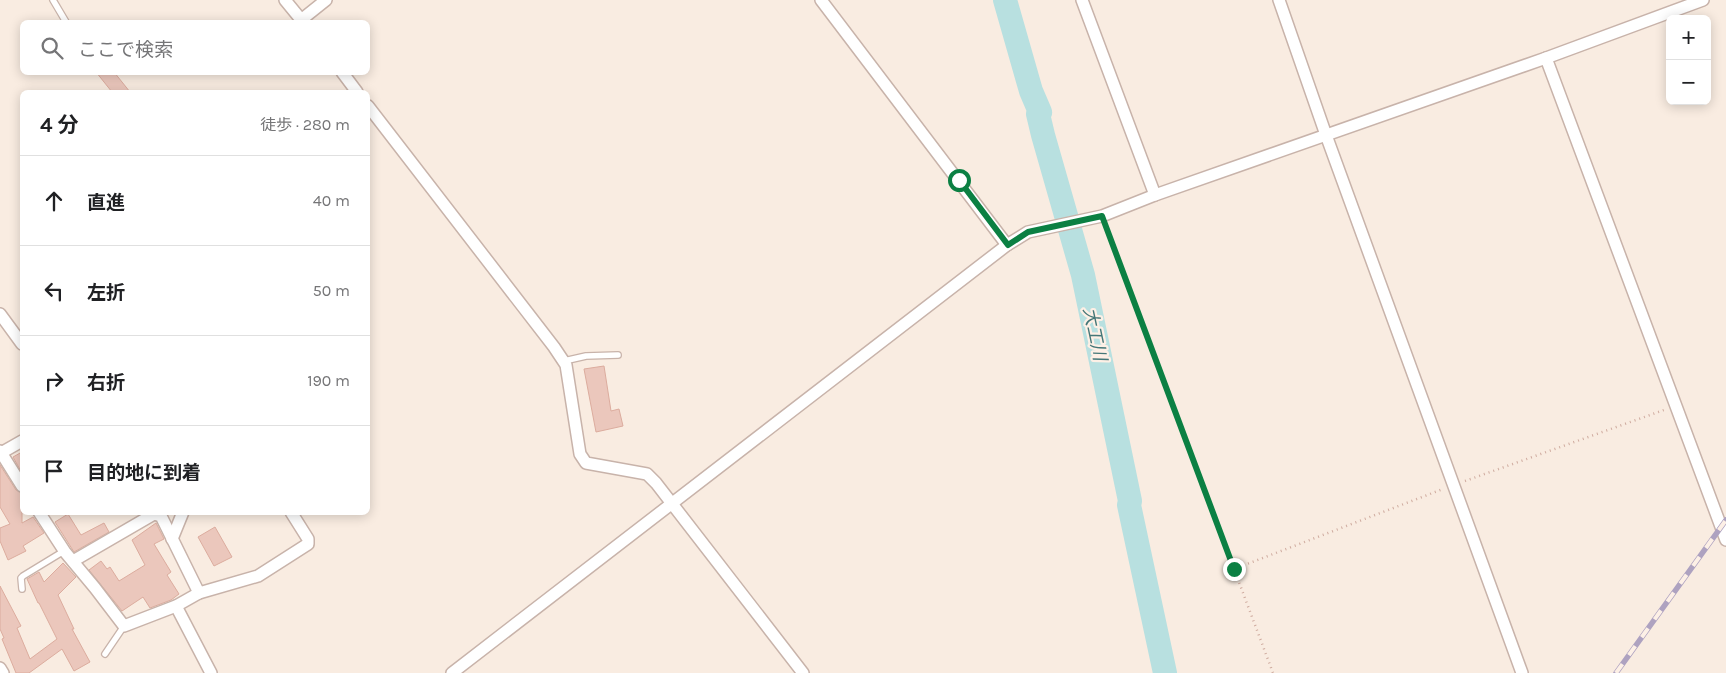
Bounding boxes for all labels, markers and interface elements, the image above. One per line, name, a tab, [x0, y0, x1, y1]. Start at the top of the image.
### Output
map controls	[1666, 15, 1711, 105]
button: +	[1666, 15, 1711, 60]
search box	[20, 20, 370, 75]
icon: search	[38, 34, 66, 62]
text: ここで検索	[78, 39, 173, 61]
button: −	[1666, 60, 1711, 105]
text: 4 分	[40, 113, 79, 137]
text: 徒歩 · 280 m	[260, 115, 350, 134]
route start	[948, 169, 971, 192]
icon: ahead	[40, 187, 68, 215]
text: 40 m	[313, 191, 350, 210]
text: 直進	[87, 192, 125, 214]
icon: left	[40, 277, 68, 305]
text: 50 m	[313, 281, 350, 300]
text: 左折	[87, 282, 125, 304]
water label: 大工川	[1079, 305, 1112, 365]
icon: right	[40, 367, 68, 395]
text: 190 m	[307, 371, 350, 390]
text: 右折	[87, 372, 125, 394]
icon: arrive	[40, 457, 68, 485]
text: 目的地に到着	[87, 462, 201, 484]
route end	[1223, 558, 1246, 581]

